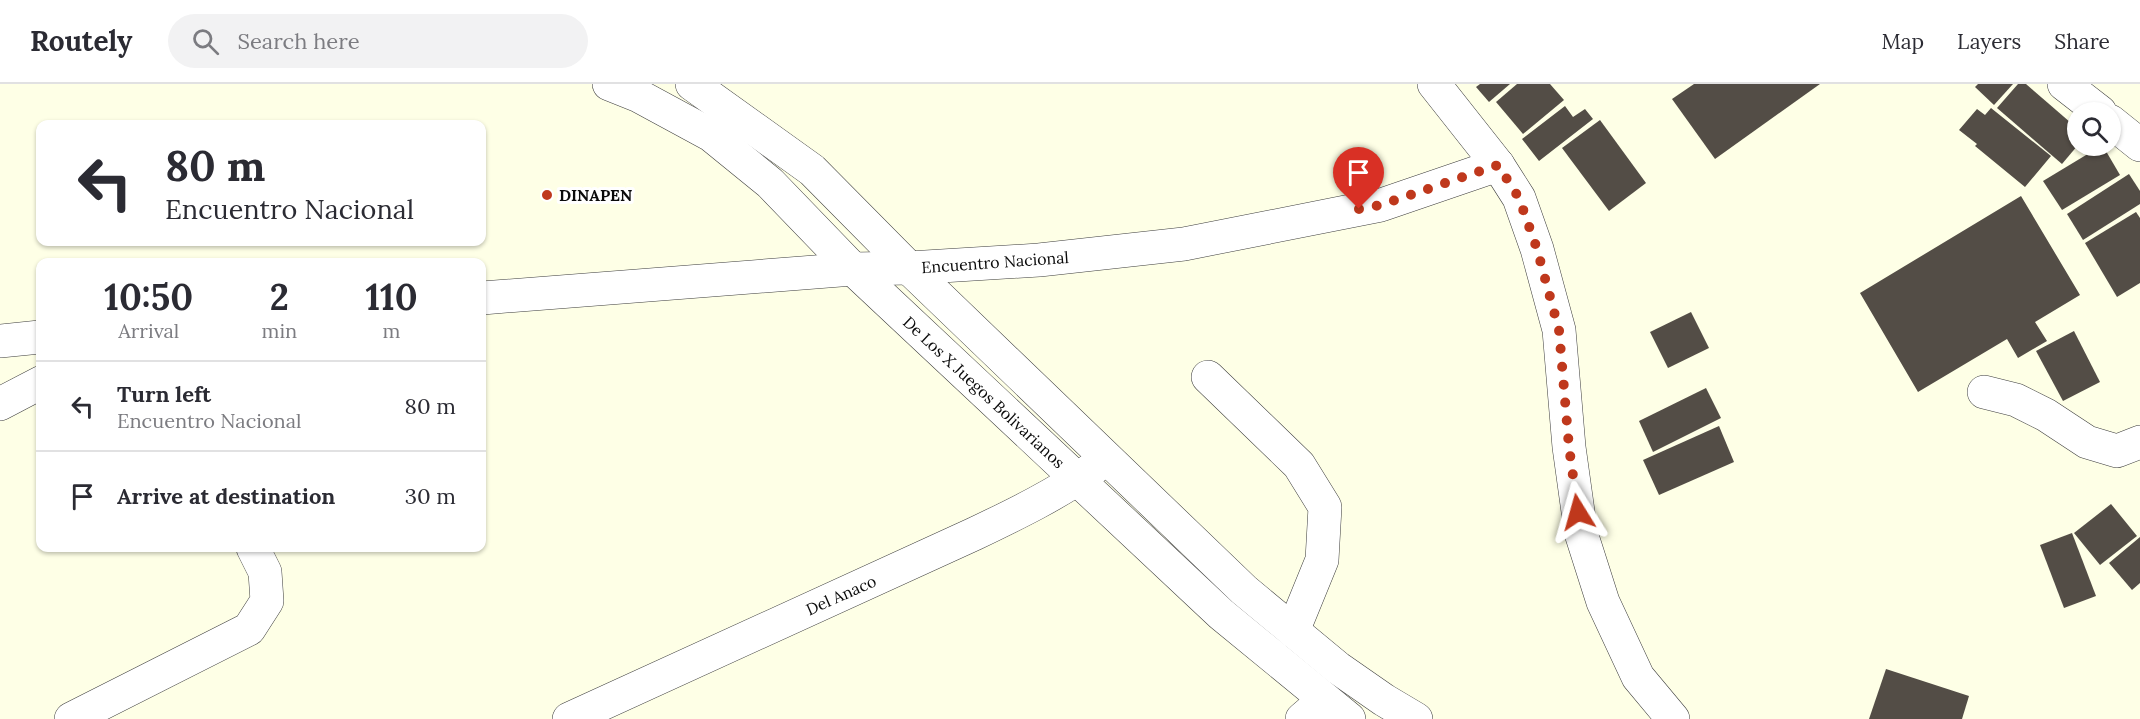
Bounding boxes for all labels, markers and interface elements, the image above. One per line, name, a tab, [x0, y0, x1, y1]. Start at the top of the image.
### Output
search box	[168, 14, 588, 68]
text: Routely	[30, 23, 132, 59]
icon: search	[189, 25, 222, 58]
text: Search here	[237, 27, 360, 55]
text: Map	[1881, 28, 1924, 55]
text: Layers	[1957, 28, 2021, 55]
text: Share	[2054, 28, 2110, 55]
map controls	[2067, 102, 2121, 156]
button: search	[2067, 102, 2121, 156]
text: 80 m	[165, 139, 265, 193]
icon: left	[66, 144, 144, 222]
pin	[1333, 147, 1384, 209]
icon: arrive	[1342, 156, 1375, 189]
place label: DINAPEN	[559, 185, 632, 205]
marker: DINAPEN	[540, 188, 554, 202]
text: Encuentro Nacional	[165, 192, 414, 226]
street label: Encuentro Nacional	[921, 247, 1069, 277]
text: 10:50	[104, 274, 193, 320]
text: 2	[270, 274, 289, 320]
text: 110	[365, 274, 418, 320]
street label: De Los X Juegos Bolivarianos	[899, 312, 1069, 472]
text: Arrival	[118, 318, 179, 343]
text: min	[262, 318, 297, 343]
text: m	[383, 318, 401, 343]
text: Turn left	[117, 380, 211, 408]
icon: left	[66, 390, 99, 423]
text: 80 m	[405, 392, 456, 420]
text: Encuentro Nacional	[117, 408, 302, 433]
icon: arrive	[66, 480, 99, 513]
position arrow	[1546, 480, 1610, 544]
text: Arrive at destination	[117, 482, 335, 510]
text: 30 m	[405, 482, 456, 510]
street label: Del Anaco	[803, 571, 879, 619]

